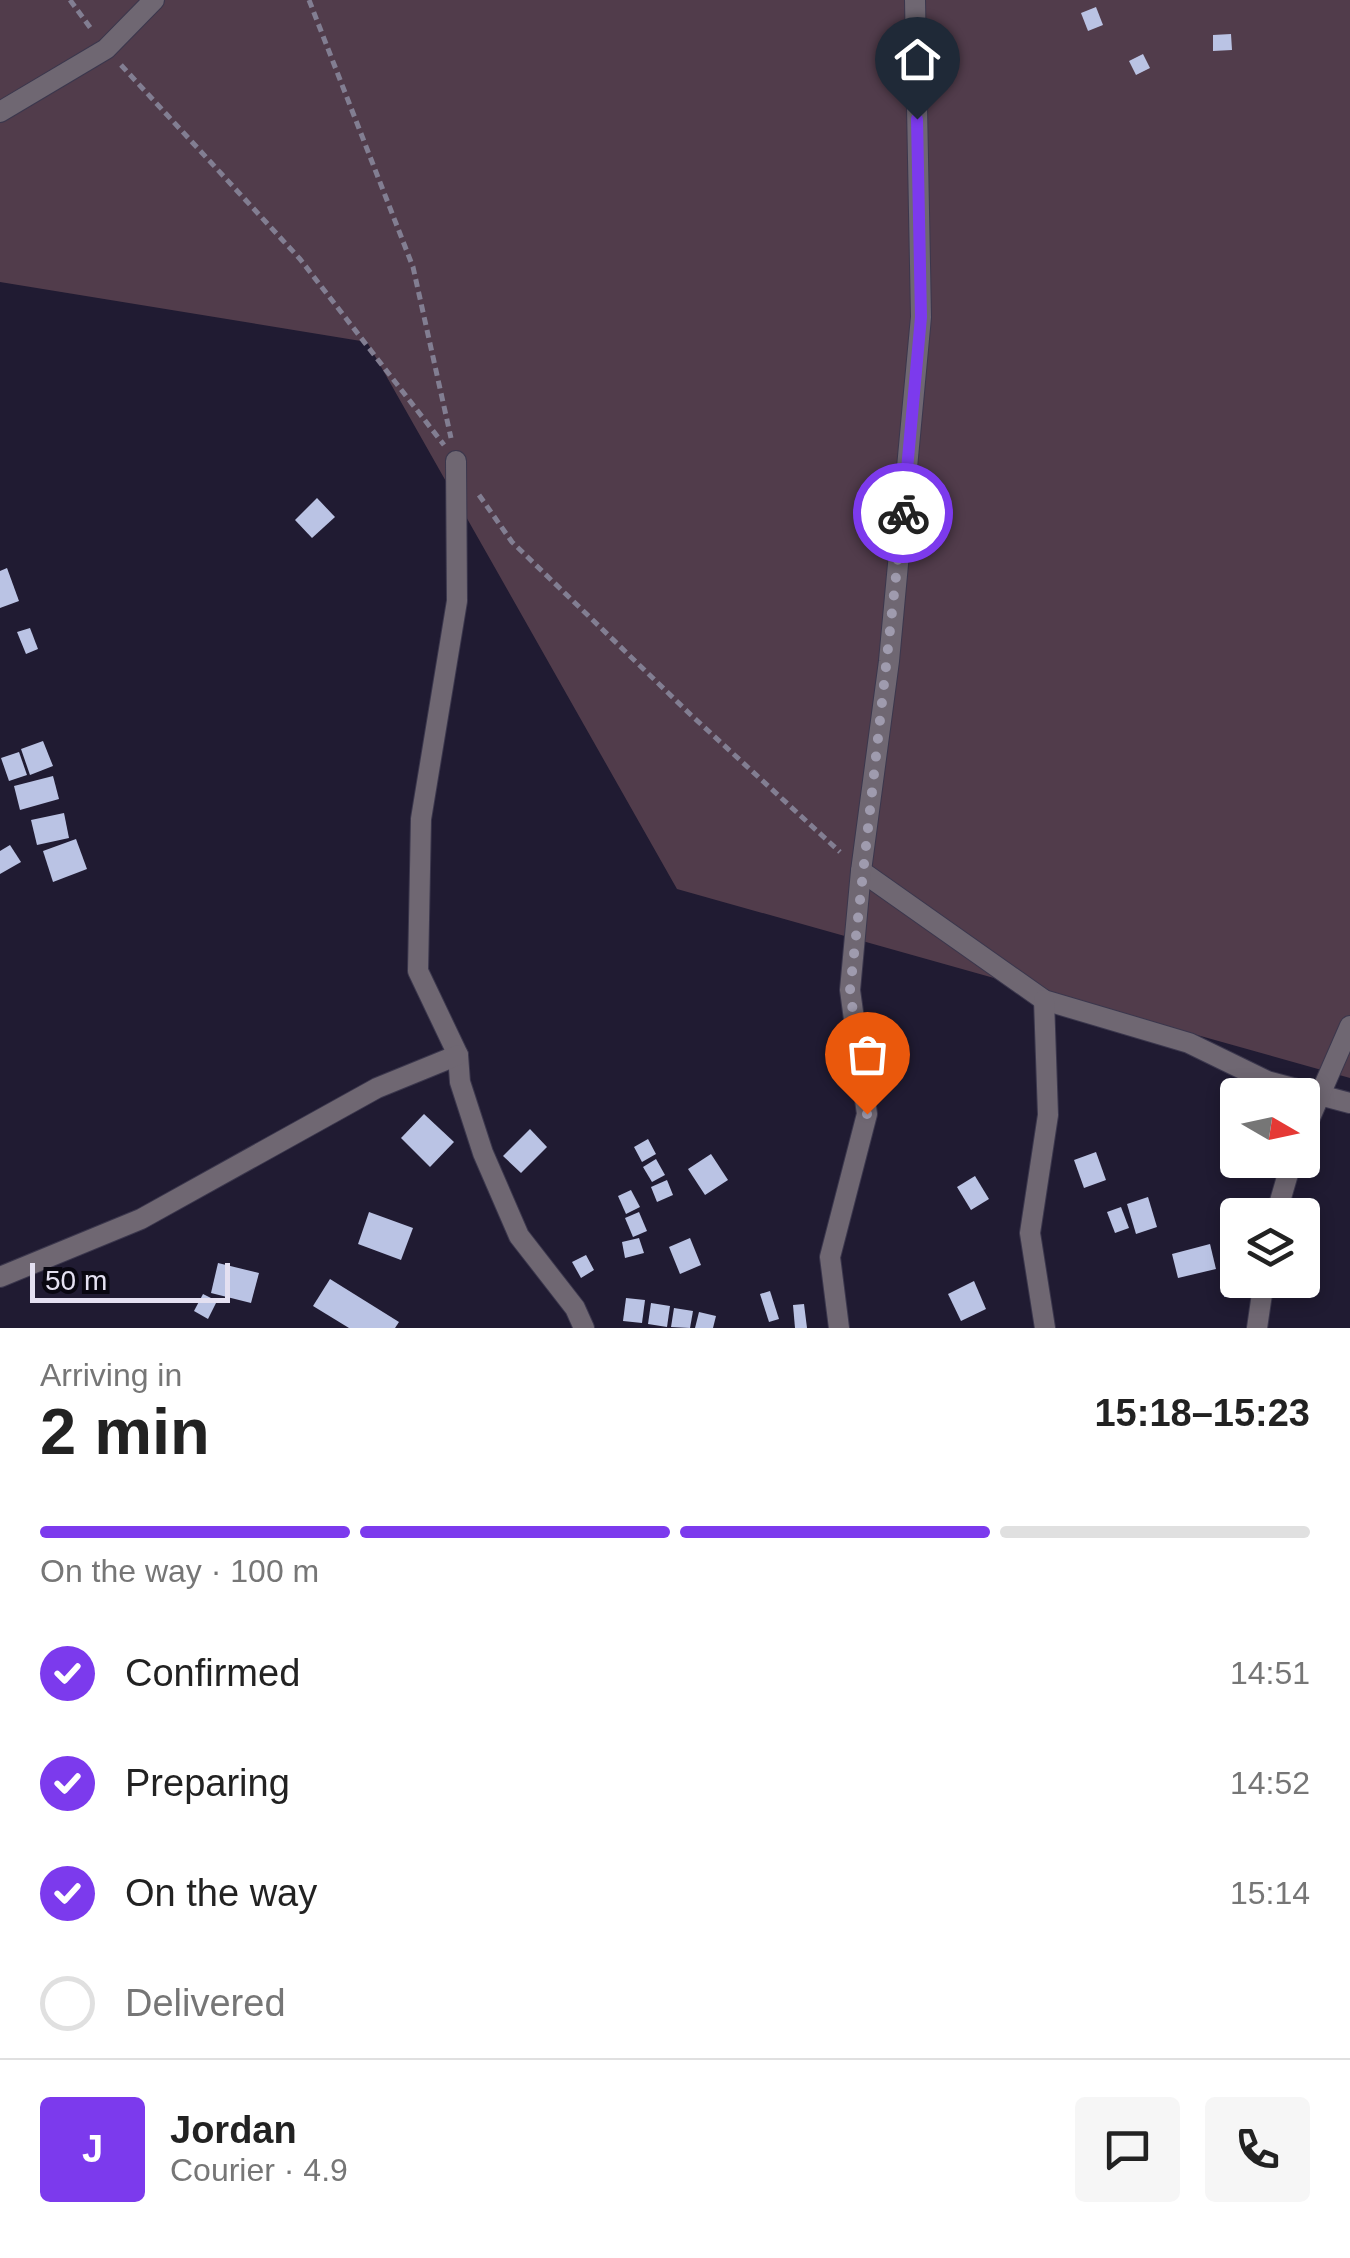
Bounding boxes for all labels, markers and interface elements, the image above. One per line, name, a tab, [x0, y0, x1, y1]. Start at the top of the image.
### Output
pin	[875, 17, 960, 120]
icon: home	[890, 32, 945, 87]
courier	[853, 463, 953, 563]
icon: bike	[876, 486, 931, 541]
pin	[825, 1012, 910, 1115]
icon: bag	[840, 1027, 895, 1082]
north arrow	[1220, 1078, 1320, 1178]
map controls	[1220, 1078, 1320, 1298]
button: layers	[1220, 1198, 1320, 1298]
scale bar	[30, 1258, 230, 1302]
text: 50 m	[45, 1265, 107, 1296]
text: Arriving in	[40, 1357, 182, 1393]
text: 15:18–15:23	[1094, 1392, 1310, 1434]
text: 2 min	[40, 1395, 210, 1468]
text: On the way · 100 m	[40, 1553, 319, 1589]
icon: check	[40, 1646, 95, 1701]
text: Confirmed	[125, 1652, 300, 1694]
text: 14:51	[1230, 1655, 1310, 1691]
icon: check	[40, 1756, 95, 1811]
text: Preparing	[125, 1762, 290, 1804]
text: 14:52	[1230, 1765, 1310, 1801]
icon: check	[40, 1866, 95, 1921]
text: On the way	[125, 1872, 317, 1914]
text: 15:14	[1230, 1875, 1310, 1911]
text: Delivered	[125, 1982, 286, 2024]
button: chat	[1075, 2097, 1180, 2202]
button: phone	[1205, 2097, 1310, 2202]
text: Jordan	[170, 2109, 297, 2151]
text: J	[82, 2128, 103, 2170]
text: Courier · 4.9	[170, 2152, 348, 2188]

